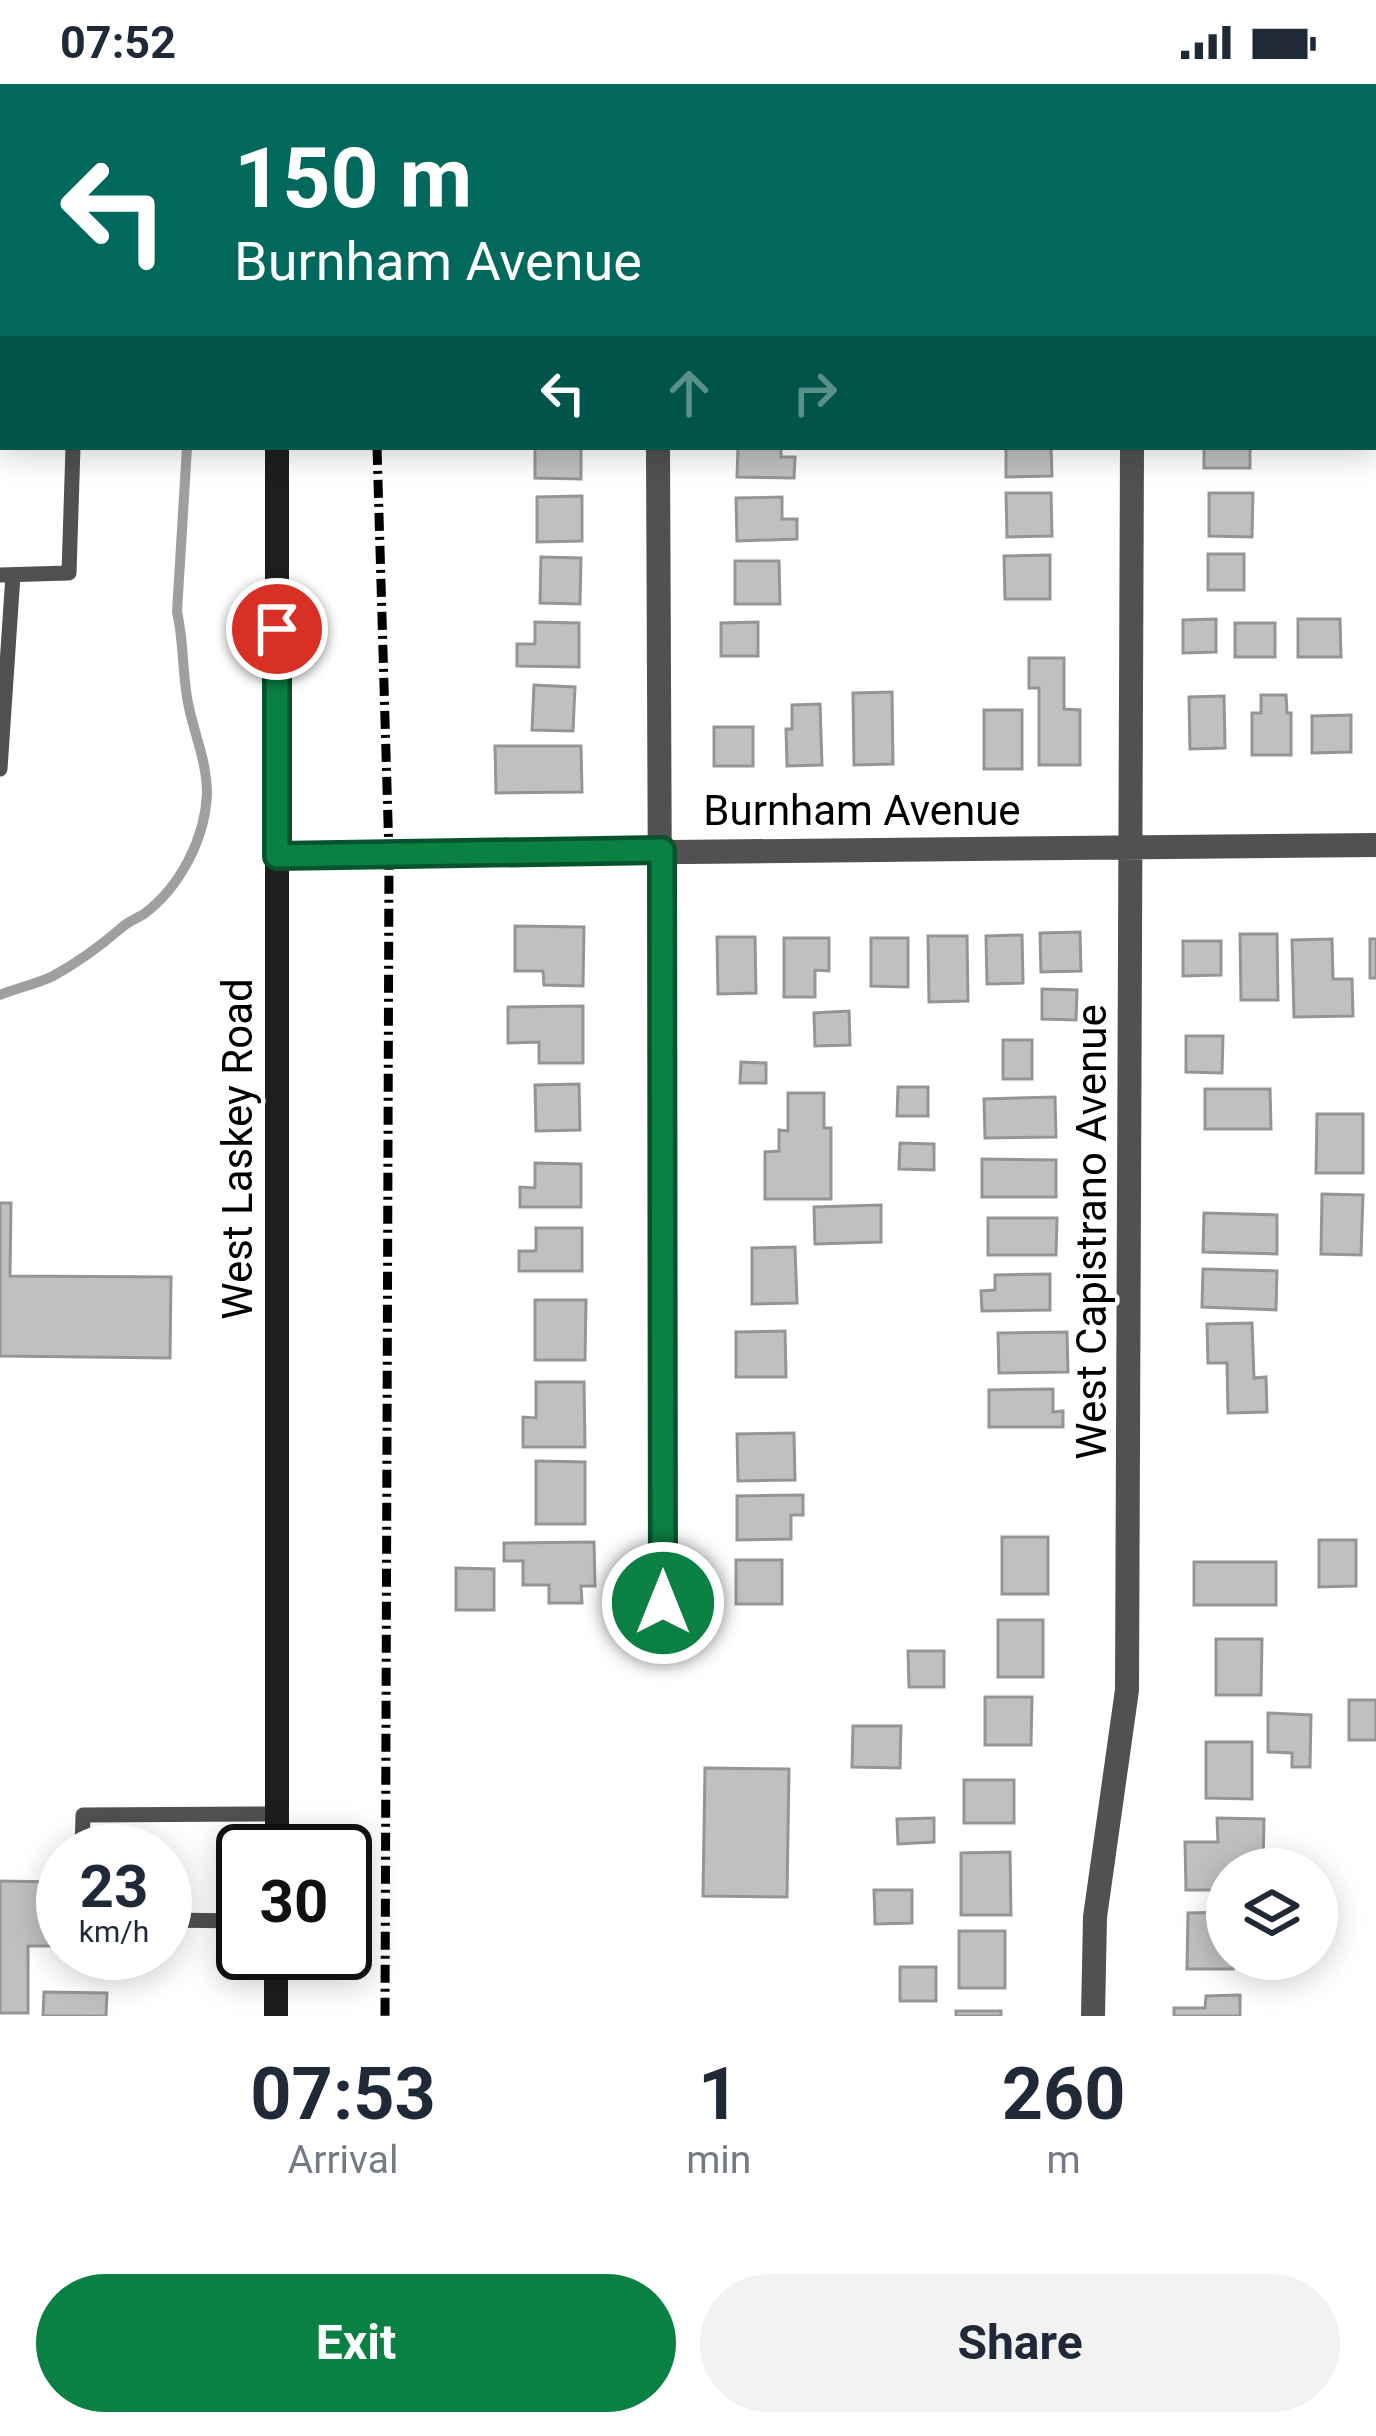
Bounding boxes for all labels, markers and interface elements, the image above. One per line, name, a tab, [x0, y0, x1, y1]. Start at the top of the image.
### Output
text: 07:52	[60, 16, 176, 69]
text: 150 m	[234, 129, 472, 228]
icon: left	[36, 132, 192, 288]
text: Burnham Avenue	[234, 230, 642, 293]
icon: left	[530, 360, 596, 426]
icon: ahead	[656, 360, 722, 426]
icon: right	[782, 360, 848, 426]
pin	[226, 578, 328, 680]
icon: arrive	[244, 596, 310, 662]
street label: Burnham Avenue	[703, 786, 1021, 835]
street label: West Laskey Road	[213, 978, 262, 1320]
street label: West Capistrano Avenue	[1067, 1004, 1116, 1460]
position arrow	[600, 1540, 726, 1666]
speed limit sign: 30	[216, 1824, 372, 1980]
map controls	[1206, 1848, 1338, 1980]
button: layers	[1206, 1848, 1338, 1980]
text: 23	[80, 1851, 148, 1922]
text: km/h	[79, 1914, 149, 1949]
text: 07:53	[250, 2052, 436, 2137]
text: 1	[698, 2052, 739, 2137]
text: 260	[1002, 2052, 1126, 2137]
text: Arrival	[288, 2137, 398, 2183]
text: min	[686, 2137, 751, 2183]
text: m	[1047, 2137, 1081, 2183]
button: Exit	[36, 2274, 676, 2412]
button: Share	[700, 2274, 1340, 2412]

